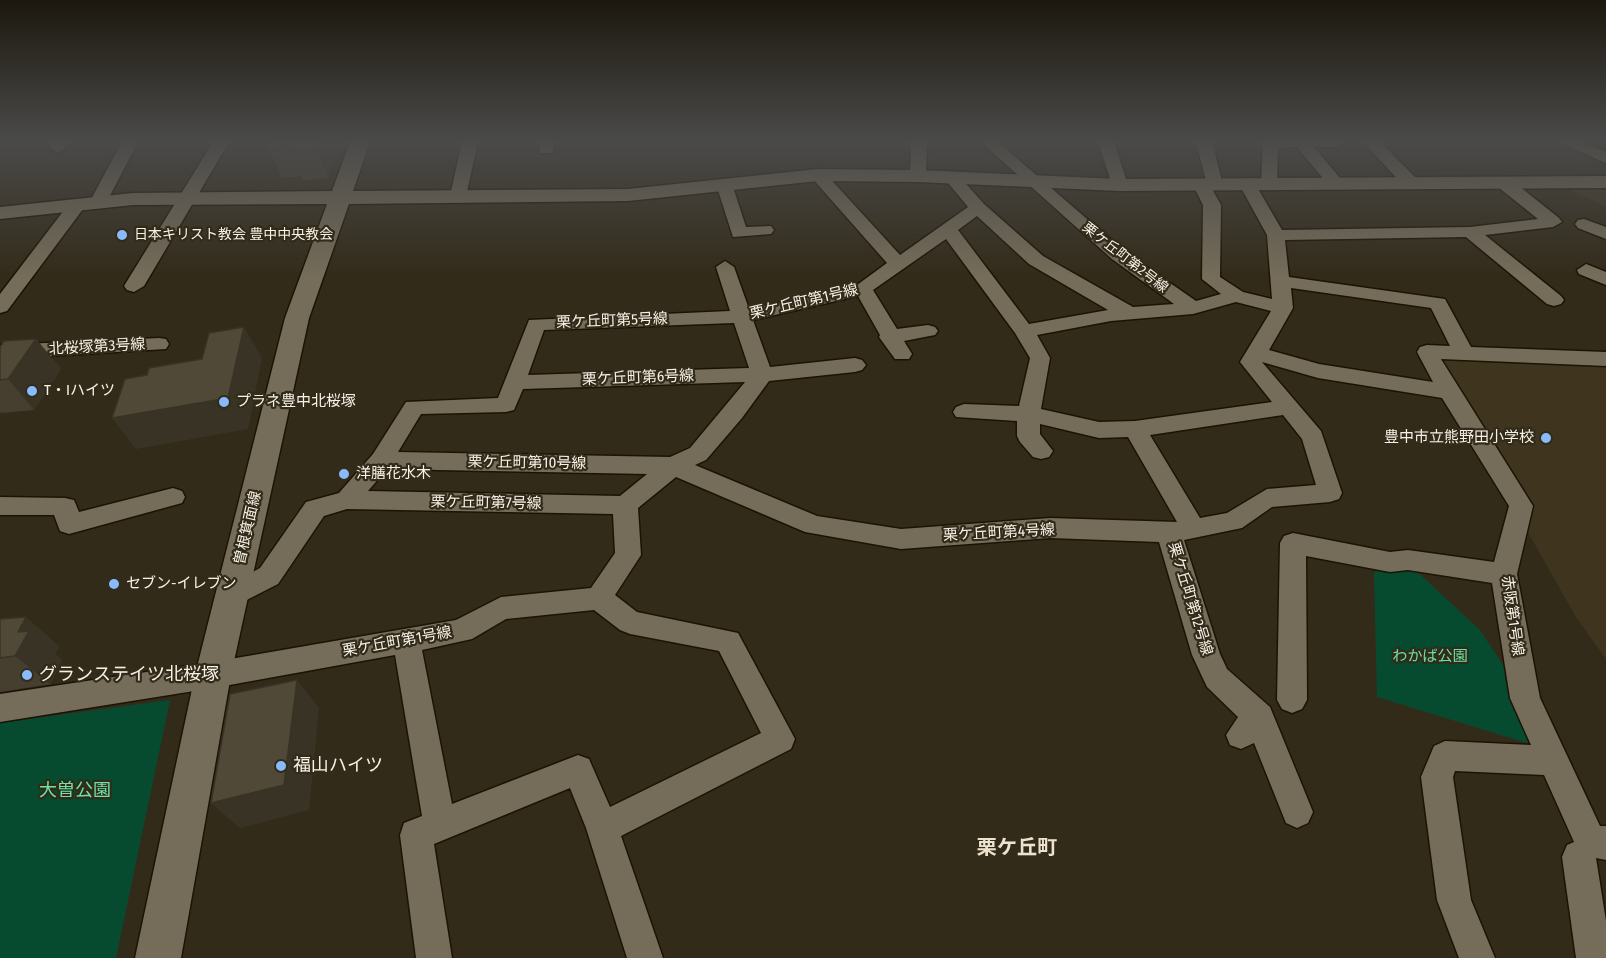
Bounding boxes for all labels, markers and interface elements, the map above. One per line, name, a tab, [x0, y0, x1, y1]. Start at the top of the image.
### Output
street label: 栗ケ丘町第2号線	[1079, 219, 1171, 297]
place label: 日本キリスト教会 豊中中央教会	[134, 227, 333, 243]
marker: 日本キリスト教会 豊中中央教会	[115, 228, 129, 242]
street label: 栗ケ丘町第1号線	[748, 281, 860, 323]
street label: 栗ケ丘町第5号線	[556, 310, 668, 332]
street label: 北桜塚第3号線	[48, 335, 146, 359]
street label: 栗ケ丘町第6号線	[582, 367, 694, 389]
place label: T・Iハイツ	[44, 382, 115, 400]
marker: T・Iハイツ	[25, 384, 39, 398]
place label: プラネ豊中北桜塚	[236, 393, 356, 411]
marker: プラネ豊中北桜塚	[217, 395, 231, 409]
place label: 豊中市立熊野田小学校	[1384, 429, 1534, 447]
marker: 豊中市立熊野田小学校	[1539, 431, 1553, 445]
street label: 栗ケ丘町第10号線	[468, 453, 586, 473]
place label: 洋膳花水木	[356, 465, 431, 483]
marker: 洋膳花水木	[337, 467, 351, 481]
street label: 曽根箕面線	[231, 489, 265, 567]
street label: 栗ケ丘町第7号線	[430, 493, 542, 513]
street label: 栗ケ丘町第4号線	[942, 521, 1056, 545]
street label: 栗ケ丘町第12号線	[1164, 540, 1216, 658]
place label: セブン-イレブン	[126, 575, 237, 593]
street label: 赤阪第1号線	[1497, 575, 1527, 657]
marker: セブン-イレブン	[107, 577, 121, 591]
street label: 栗ケ丘町第1号線	[341, 624, 453, 660]
park label: わかば公園	[1393, 648, 1467, 666]
place label: グランステイツ北桜塚	[39, 664, 219, 686]
marker: グランステイツ北桜塚	[20, 668, 34, 682]
place label: 福山ハイツ	[293, 755, 383, 777]
marker: 福山ハイツ	[274, 759, 288, 773]
park label: 大曽公園	[39, 780, 111, 802]
district label: 栗ケ丘町	[977, 836, 1057, 860]

